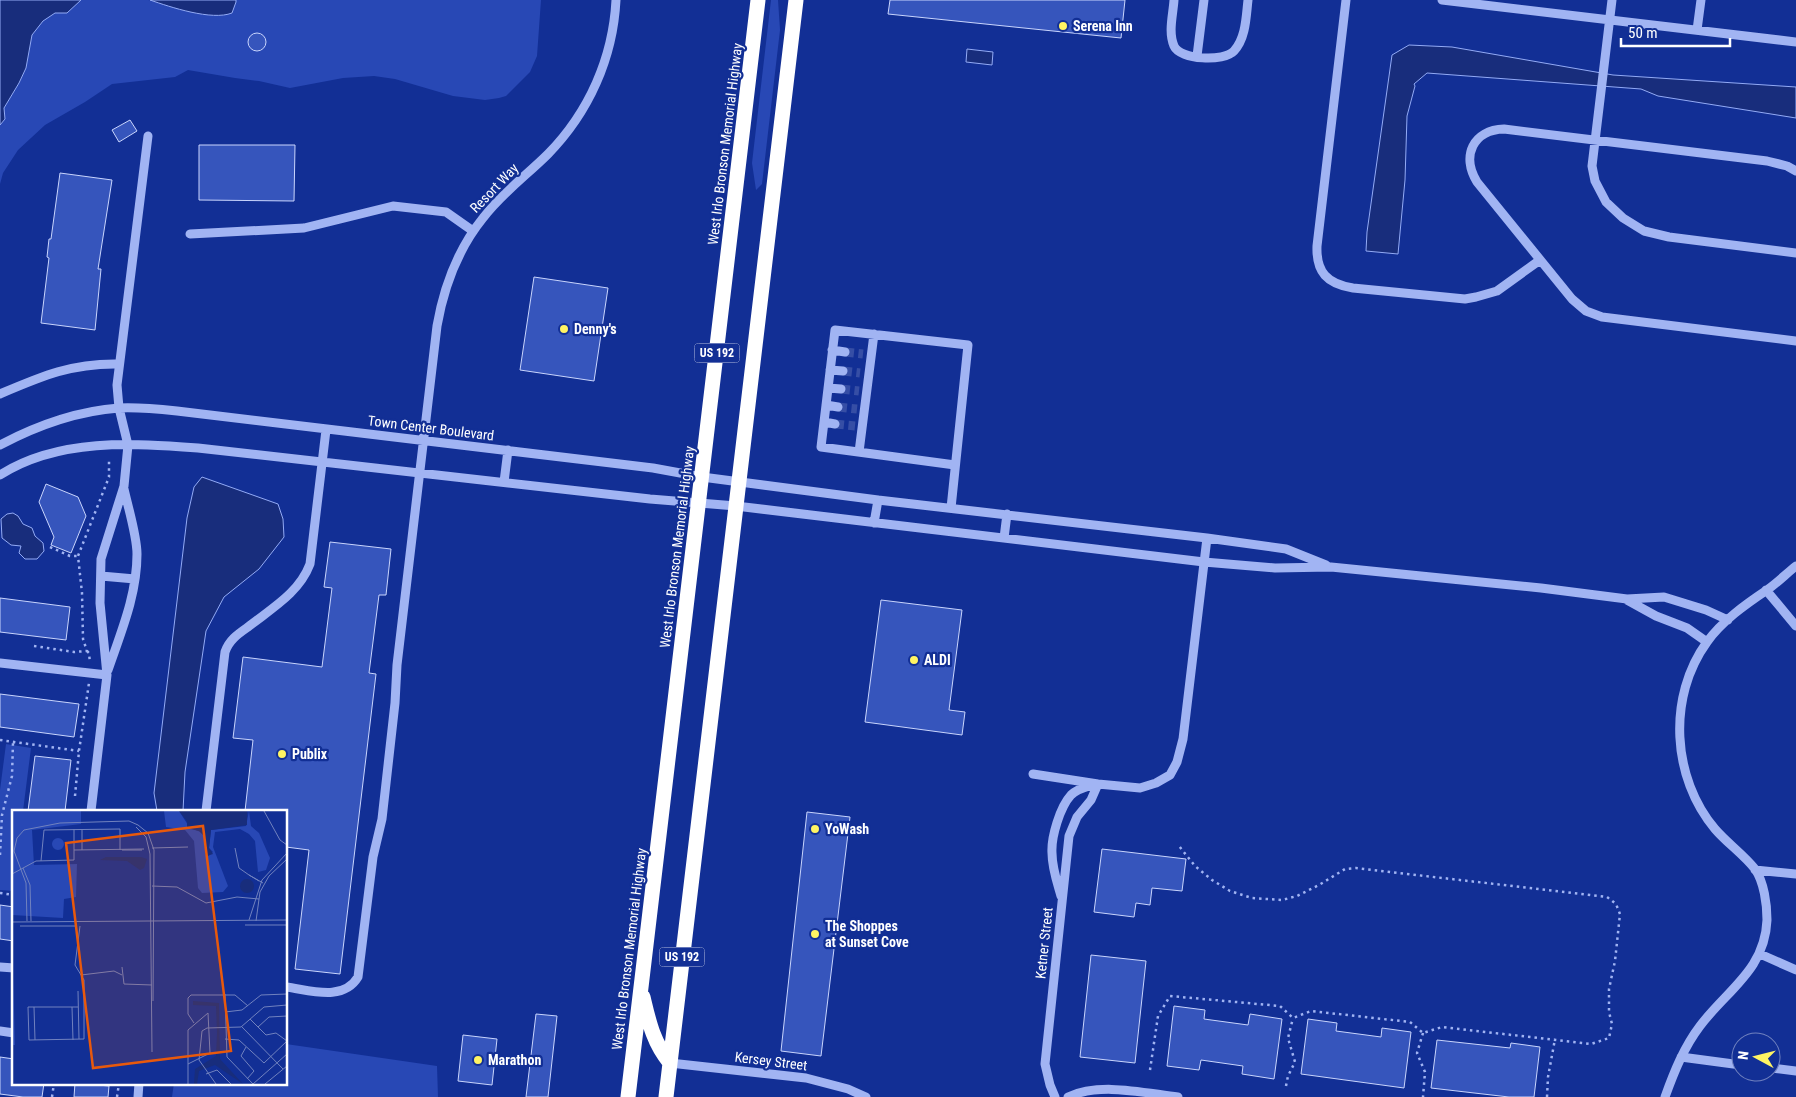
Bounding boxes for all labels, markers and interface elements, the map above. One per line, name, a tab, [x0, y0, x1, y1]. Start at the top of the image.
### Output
scale bar	[1621, 15, 1730, 47]
place label: Serena Inn	[1073, 18, 1133, 34]
marker: Serena Inn	[1057, 20, 1069, 32]
text: 50 m	[1628, 24, 1658, 42]
street label: West Irlo Bronson Memorial Highway	[705, 42, 745, 246]
street label: Resort Way	[467, 160, 521, 216]
place label: Denny's	[574, 321, 617, 337]
marker: Denny's	[558, 323, 570, 335]
road number: US 192	[694, 343, 740, 362]
street label: Town Center Boulevard	[367, 412, 495, 444]
street label: West Irlo Bronson Memorial Highway	[657, 445, 697, 649]
place label: ALDI	[924, 652, 951, 668]
marker: ALDI	[908, 654, 920, 666]
place label: Publix	[292, 746, 328, 762]
marker: Publix	[276, 748, 288, 760]
inset map	[12, 810, 288, 1084]
place label: YoWash	[825, 821, 869, 837]
marker: YoWash	[809, 823, 821, 835]
street label: West Irlo Bronson Memorial Highway	[609, 847, 649, 1051]
street label: Ketner Street	[1032, 906, 1056, 980]
place label: The Shoppes at Sunset Cove	[825, 918, 909, 950]
marker: The Shoppes at Sunset Cove	[809, 928, 821, 940]
road number: US 192	[660, 948, 704, 966]
north arrow	[1731, 1032, 1781, 1082]
street label: Kersey Street	[734, 1049, 808, 1073]
text: N	[1735, 1050, 1752, 1061]
place label: Marathon	[488, 1052, 541, 1068]
marker: Marathon	[472, 1054, 484, 1066]

